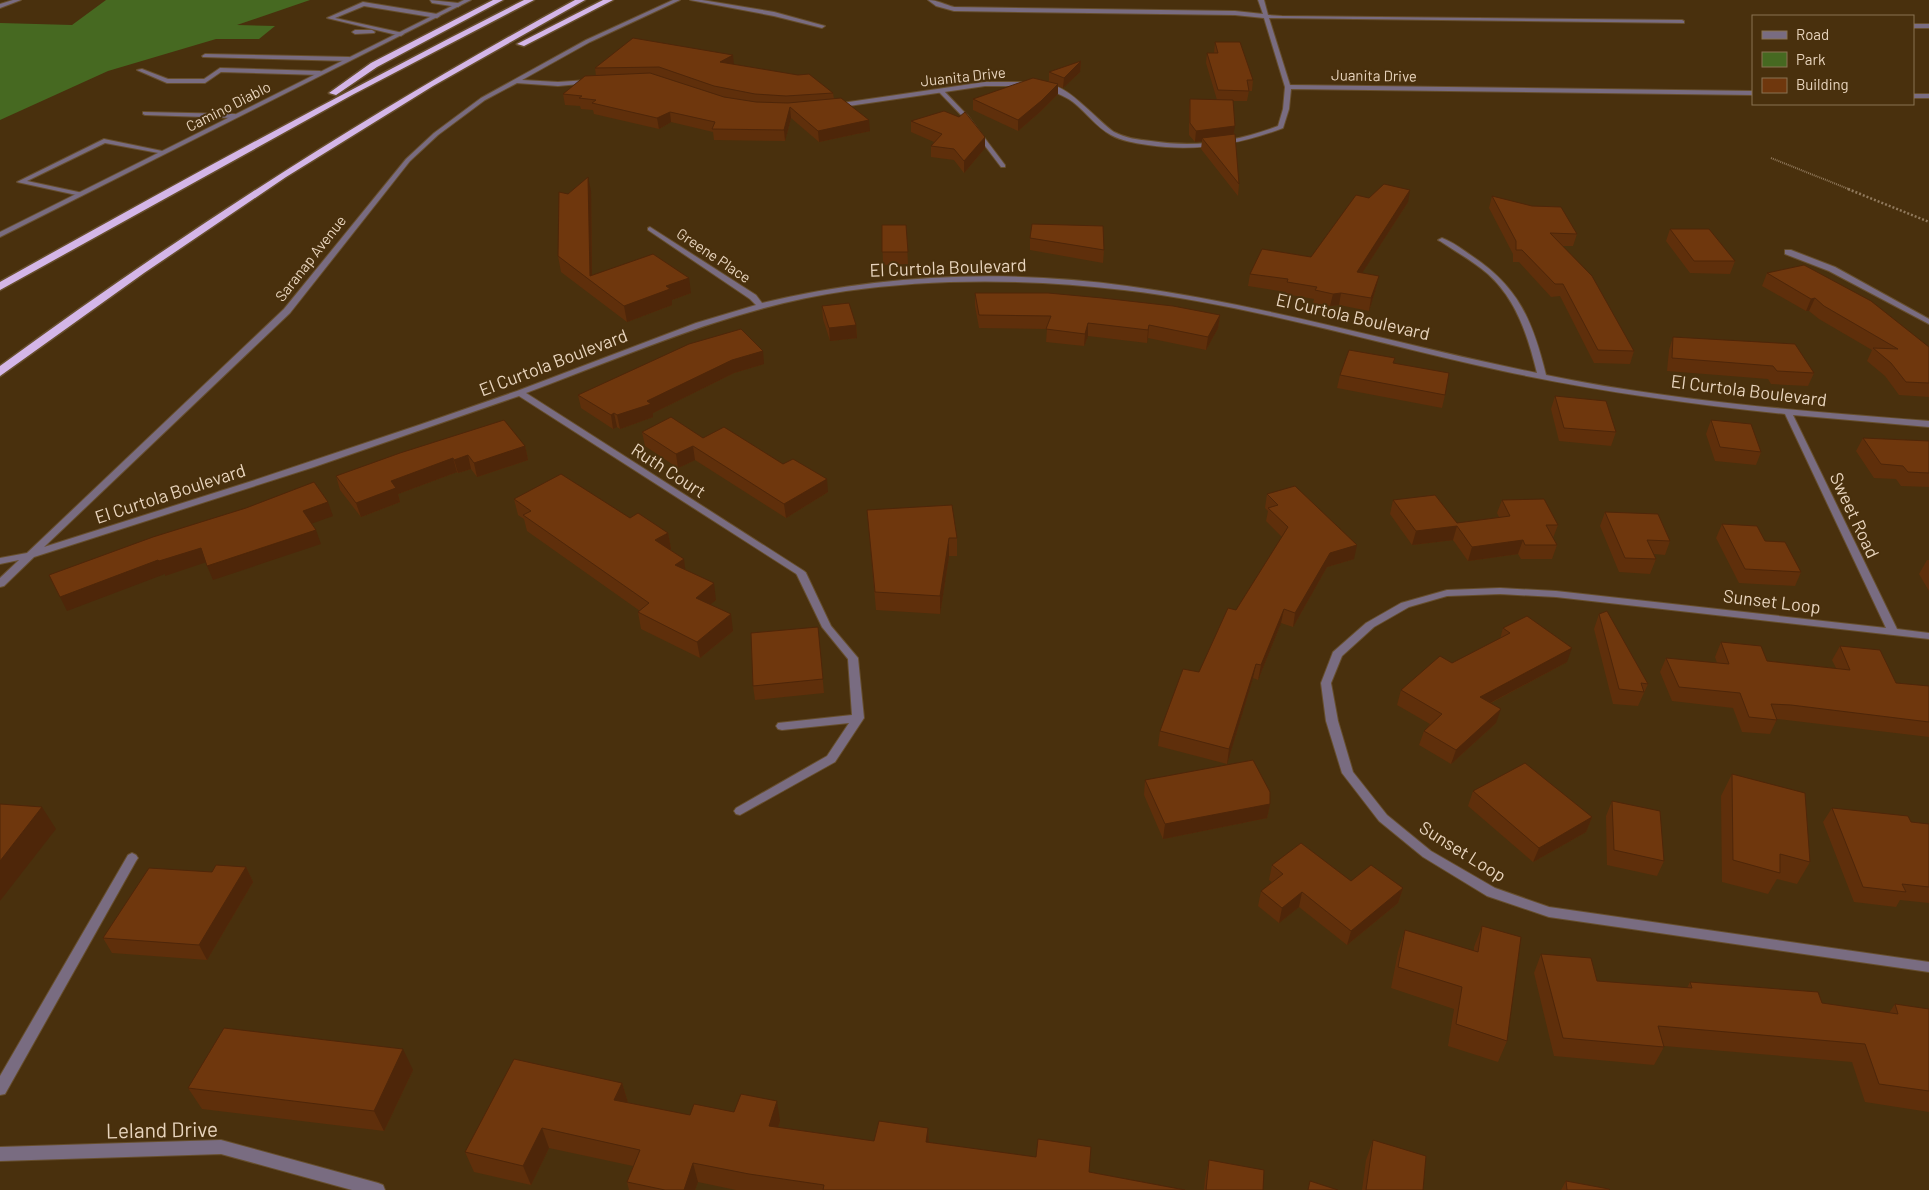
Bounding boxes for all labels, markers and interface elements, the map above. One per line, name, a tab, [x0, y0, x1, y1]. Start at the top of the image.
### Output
legend	[1752, 15, 1914, 105]
text: Road	[1796, 25, 1829, 43]
text: Park	[1796, 50, 1826, 68]
street label: Juanita Drive	[919, 63, 1007, 89]
street label: Juanita Drive	[1331, 65, 1417, 85]
text: Building	[1796, 75, 1849, 93]
street label: Camino Diablo	[183, 77, 273, 135]
street label: Saranap Avenue	[271, 211, 349, 305]
street label: Greene Place	[674, 224, 754, 286]
street label: El Curtola Boulevard	[869, 253, 1027, 281]
street label: El Curtola Boulevard	[1274, 288, 1432, 344]
street label: El Curtola Boulevard	[476, 324, 630, 400]
street label: El Curtola Boulevard	[1670, 370, 1828, 410]
street label: Ruth Court	[628, 438, 710, 502]
street label: El Curtola Boulevard	[92, 458, 248, 528]
street label: Sweet Road	[1826, 469, 1884, 561]
street label: Sunset Loop	[1722, 584, 1822, 618]
street label: Sunset Loop	[1416, 816, 1510, 886]
street label: Leland Drive	[106, 1116, 218, 1142]

